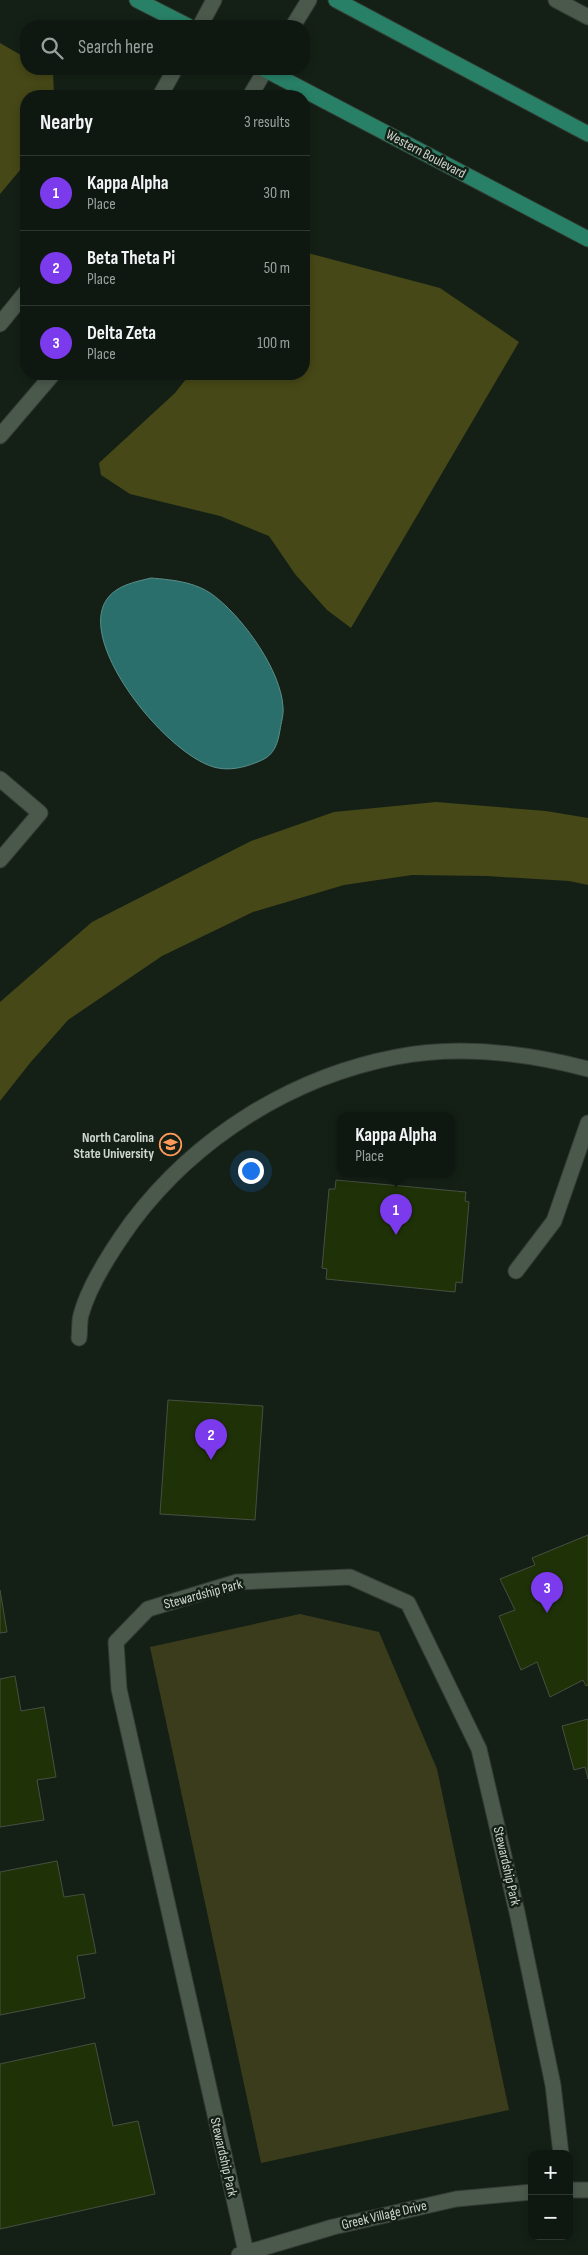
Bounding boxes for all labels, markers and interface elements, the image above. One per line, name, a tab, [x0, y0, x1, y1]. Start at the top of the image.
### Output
search box	[20, 20, 310, 75]
icon: search	[38, 34, 66, 62]
text: Search here	[78, 36, 154, 59]
text: Nearby	[40, 110, 93, 135]
text: 3 results	[244, 113, 290, 132]
street label: Western Boulevard	[383, 126, 469, 182]
text: Kappa Alpha	[87, 172, 169, 195]
text: 1	[53, 184, 59, 203]
text: 30 m	[263, 184, 290, 203]
text: Place	[87, 195, 116, 214]
text: Beta Theta Pi	[87, 247, 175, 270]
text: 2	[52, 259, 60, 278]
text: 50 m	[264, 259, 290, 278]
text: Place	[87, 270, 116, 289]
text: Delta Zeta	[87, 322, 156, 345]
text: 3	[52, 334, 60, 353]
text: 100 m	[257, 334, 290, 353]
text: Place	[87, 345, 116, 364]
popup	[337, 1112, 455, 1177]
text: Kappa Alpha	[355, 1124, 437, 1147]
place label: North Carolina State University	[74, 1129, 154, 1162]
school or university icon: North Carolina State University	[158, 1133, 182, 1157]
text: Place	[355, 1147, 384, 1166]
your location	[238, 1158, 264, 1184]
pin: 1	[380, 1194, 412, 1235]
pin: 2	[195, 1419, 227, 1460]
pin: 3	[531, 1572, 563, 1613]
street label: Stewardship Park	[162, 1575, 245, 1613]
street label: Stewardship Park	[490, 1825, 524, 1908]
street label: Stewardship Park	[207, 2116, 241, 2199]
map controls	[528, 2150, 573, 2240]
button: +	[528, 2150, 573, 2195]
button: −	[528, 2195, 573, 2240]
street label: Greek Village Drive	[340, 2197, 428, 2233]

